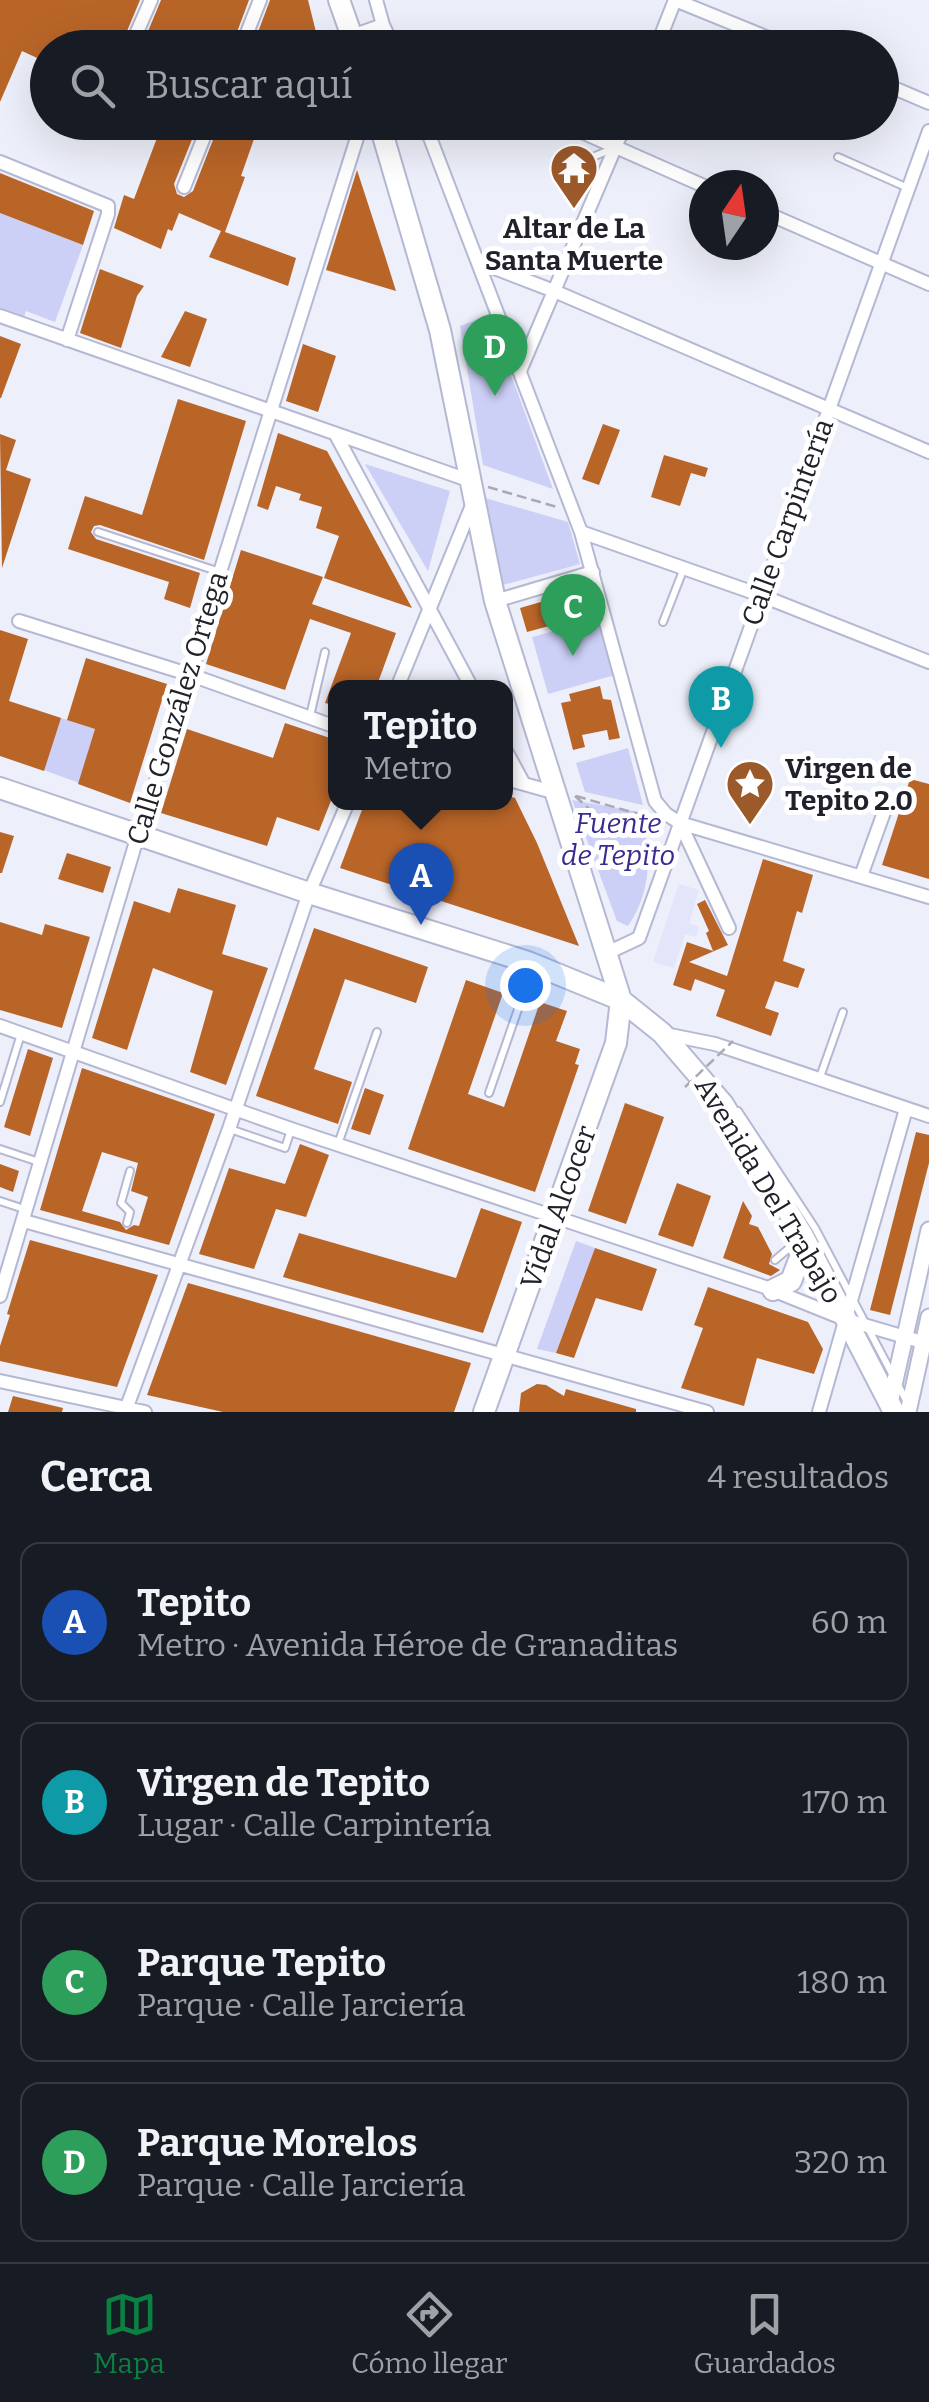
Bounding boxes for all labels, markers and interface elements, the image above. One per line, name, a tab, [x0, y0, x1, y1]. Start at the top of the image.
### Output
search box	[30, 30, 899, 140]
icon: search	[65, 58, 120, 113]
text: Buscar aquí	[145, 62, 352, 108]
temple icon: Altar de La Santa Muerte	[548, 142, 600, 210]
north arrow	[689, 170, 779, 260]
place label: Altar de La Santa Muerte	[485, 212, 663, 277]
pin: D	[462, 314, 528, 396]
street label: Calle Carpintería	[735, 414, 840, 630]
street label: Calle González Ortega	[120, 568, 235, 849]
pin: C	[540, 574, 606, 656]
pin: B	[688, 666, 754, 748]
popup	[328, 680, 513, 810]
text: Tepito	[363, 703, 478, 749]
text: Metro	[363, 749, 452, 787]
place label: Virgen de Tepito 2.0	[785, 752, 913, 817]
place icon: Virgen de Tepito 2.0	[724, 758, 776, 826]
park label: Fuente de Tepito	[561, 807, 675, 872]
pin: A	[388, 842, 454, 925]
your location	[500, 960, 551, 1011]
street label: Avenida Del Trabajo	[688, 1071, 849, 1309]
street label: Vidal Alcocer	[514, 1121, 603, 1293]
text: Cerca	[40, 1452, 152, 1502]
text: 4 resultados	[707, 1458, 889, 1496]
text: Tepito	[137, 1580, 251, 1626]
text: A	[63, 1603, 86, 1641]
text: 60 m	[811, 1603, 887, 1641]
text: Metro · Avenida Héroe de Granaditas	[137, 1626, 678, 1664]
text: Virgen de Tepito	[137, 1760, 430, 1806]
text: B	[64, 1783, 85, 1821]
text: 170 m	[801, 1783, 887, 1821]
text: Lugar · Calle Carpintería	[137, 1806, 492, 1844]
text: Parque Tepito	[137, 1940, 386, 1986]
text: C	[64, 1963, 85, 2001]
text: 180 m	[797, 1963, 887, 2001]
text: Parque · Calle Jarciería	[137, 1986, 466, 2024]
text: Parque Morelos	[137, 2120, 417, 2166]
text: D	[63, 2143, 86, 2181]
text: 320 m	[794, 2143, 887, 2181]
text: Parque · Calle Jarciería	[137, 2166, 466, 2204]
tab: Mapa	[93, 2287, 165, 2380]
tab: Cómo llegar	[351, 2287, 507, 2380]
tab: Guardados	[694, 2287, 836, 2380]

